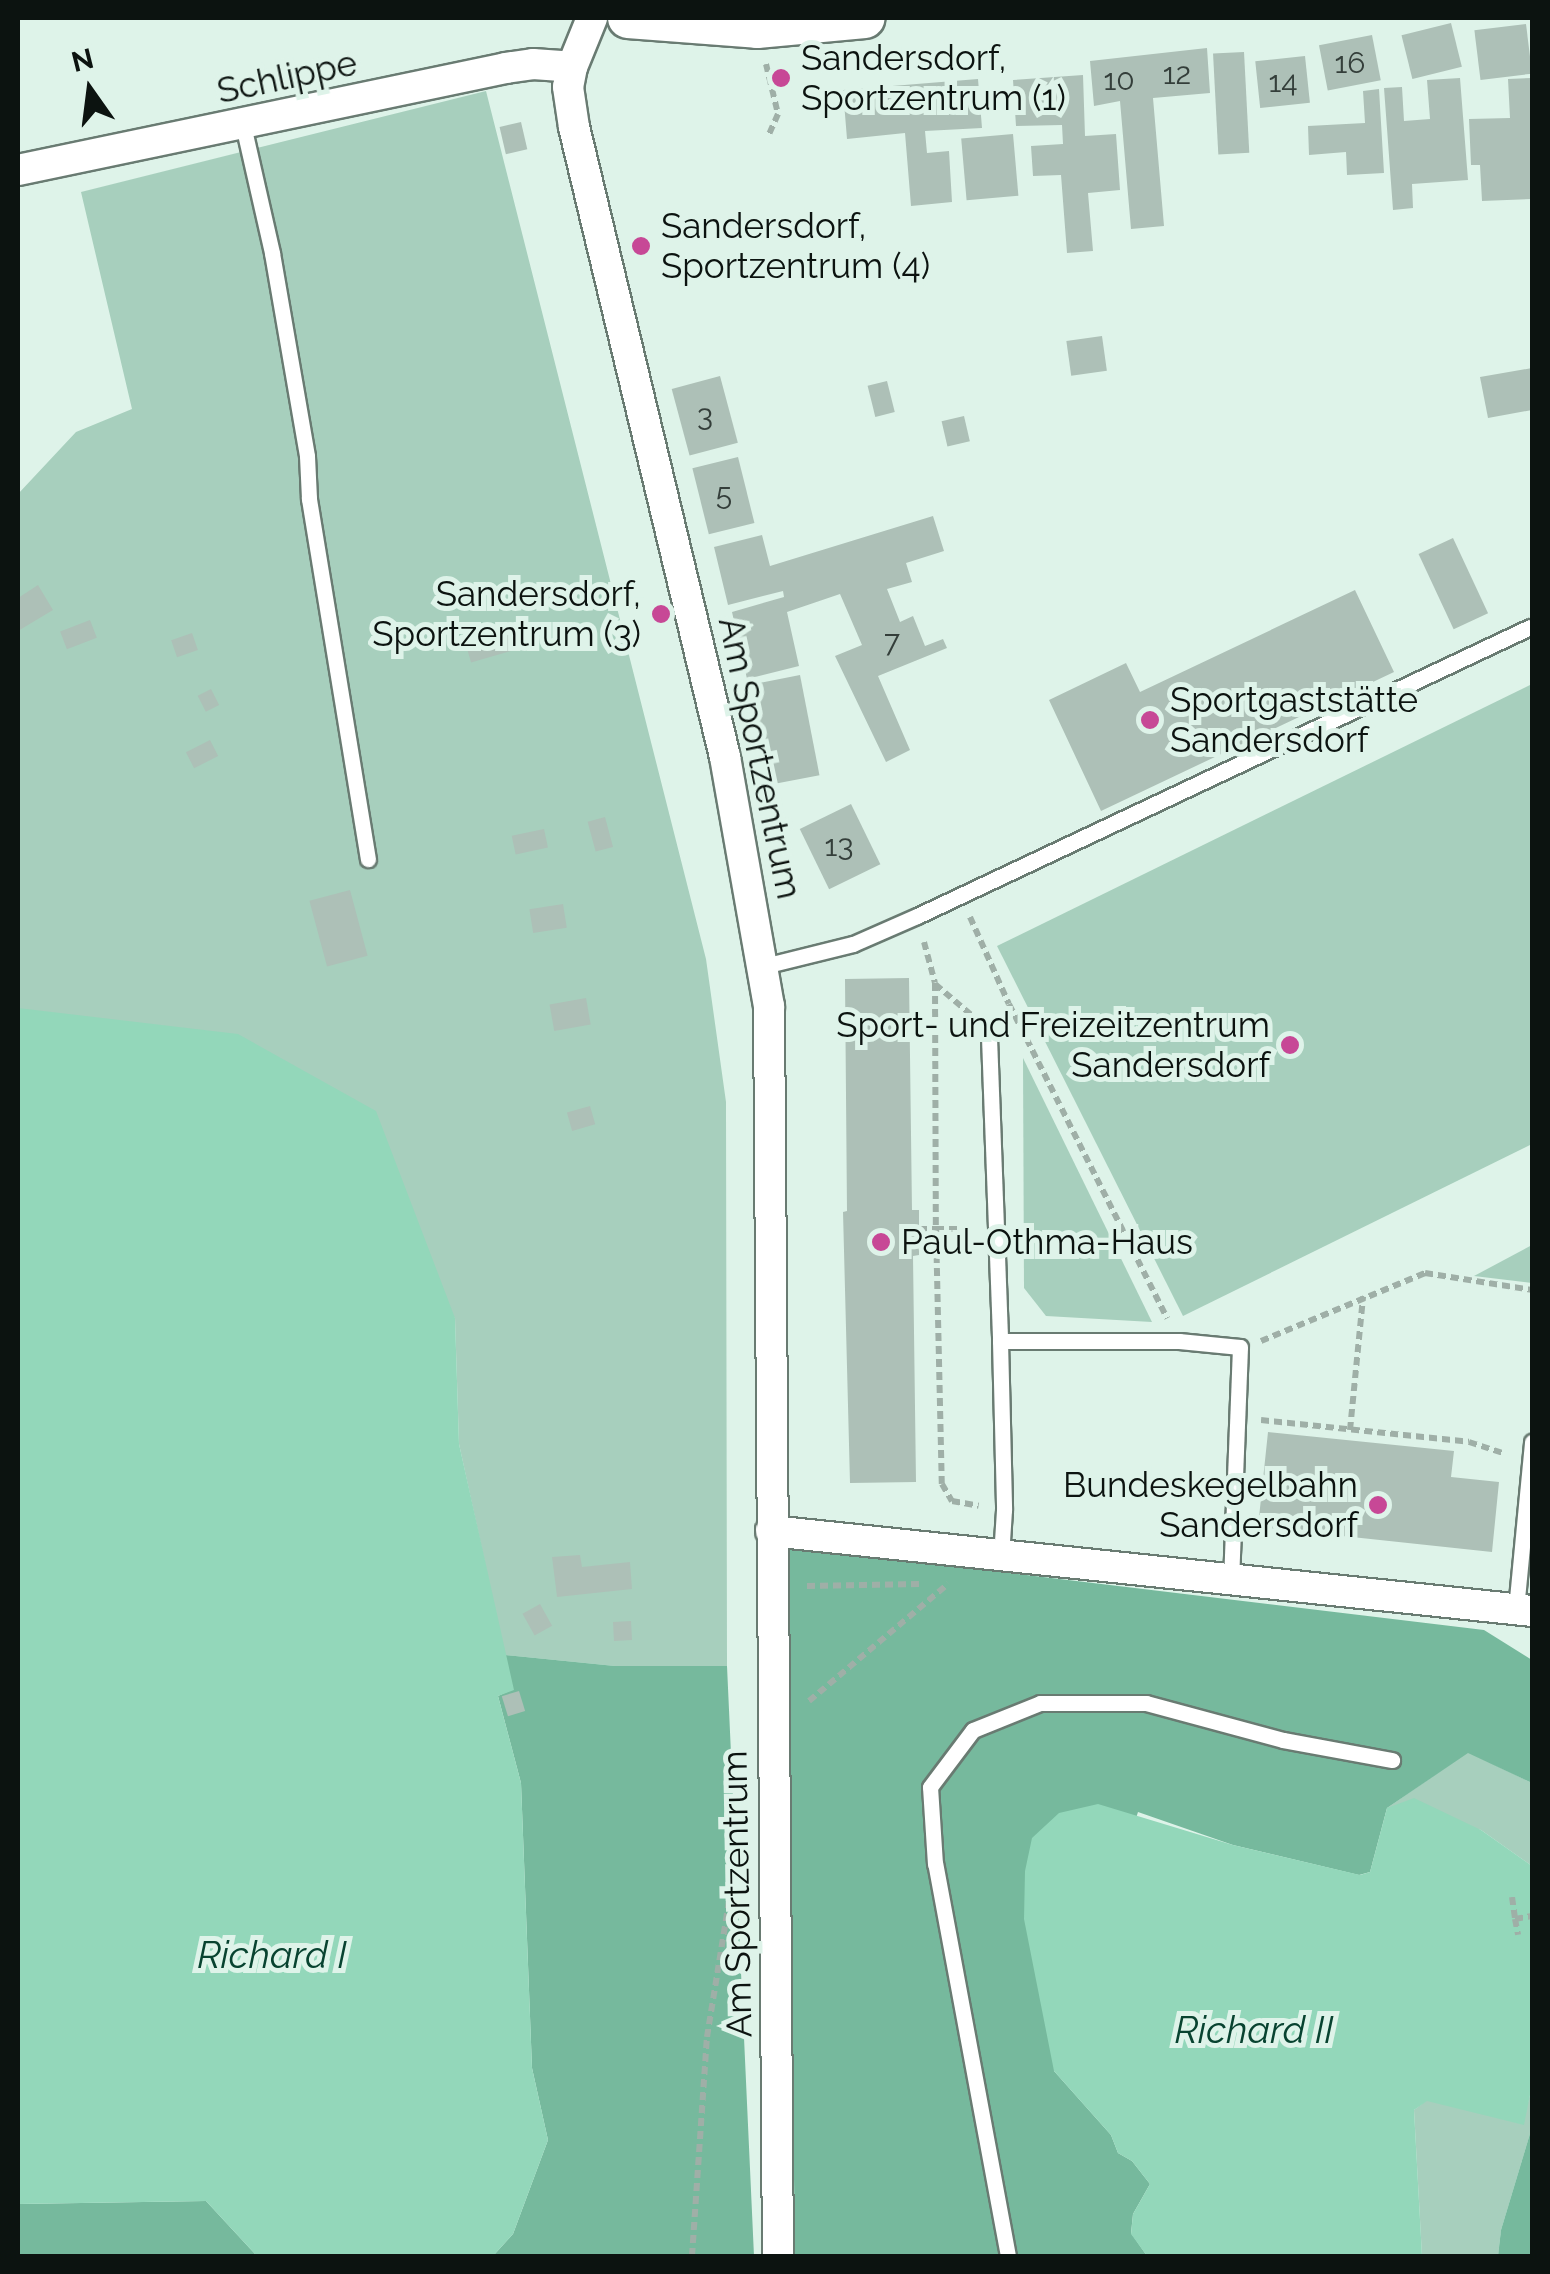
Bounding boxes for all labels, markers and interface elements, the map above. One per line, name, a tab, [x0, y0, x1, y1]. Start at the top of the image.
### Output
place label: Sandersdorf, Sportzentrum (1)	[801, 37, 1066, 119]
north arrow	[40, 40, 140, 140]
text: N	[68, 42, 97, 79]
street label: Schlippe	[213, 42, 361, 112]
house number: 16	[1335, 45, 1365, 81]
house number: 12	[1163, 56, 1191, 92]
house number: 10	[1103, 62, 1135, 98]
house number: 14	[1268, 64, 1298, 100]
marker: Sandersdorf, Sportzentrum (1)	[770, 67, 792, 89]
place label: Sandersdorf, Sportzentrum (4)	[661, 205, 930, 287]
marker: Sandersdorf, Sportzentrum (4)	[630, 235, 652, 257]
house number: 3	[697, 398, 713, 434]
house number: 5	[716, 477, 732, 513]
place label: Sandersdorf, Sportzentrum (3)	[372, 573, 641, 655]
marker: Sandersdorf, Sportzentrum (3)	[650, 603, 672, 625]
street label: Am Sportzentrum	[710, 613, 810, 903]
house number: 7	[884, 624, 900, 660]
place label: Sportgaststätte Sandersdorf	[1170, 679, 1418, 761]
marker: Sportgaststätte Sandersdorf	[1139, 709, 1161, 731]
house number: 13	[825, 828, 853, 864]
place label: Sport- und Freizeitzentrum Sandersdorf	[836, 1004, 1270, 1086]
marker: Sport- und Freizeitzentrum Sandersdorf	[1279, 1034, 1301, 1056]
place label: Paul-Othma-Haus	[901, 1221, 1193, 1263]
marker: Paul-Othma-Haus	[870, 1231, 892, 1253]
place label: Bundeskegelbahn Sandersdorf	[1063, 1464, 1358, 1546]
marker: Bundeskegelbahn Sandersdorf	[1367, 1494, 1389, 1516]
street label: Am Sportzentrum	[713, 1750, 761, 2038]
water label: Richard I	[197, 1932, 347, 1978]
water label: Richard II	[1174, 2007, 1334, 2053]

